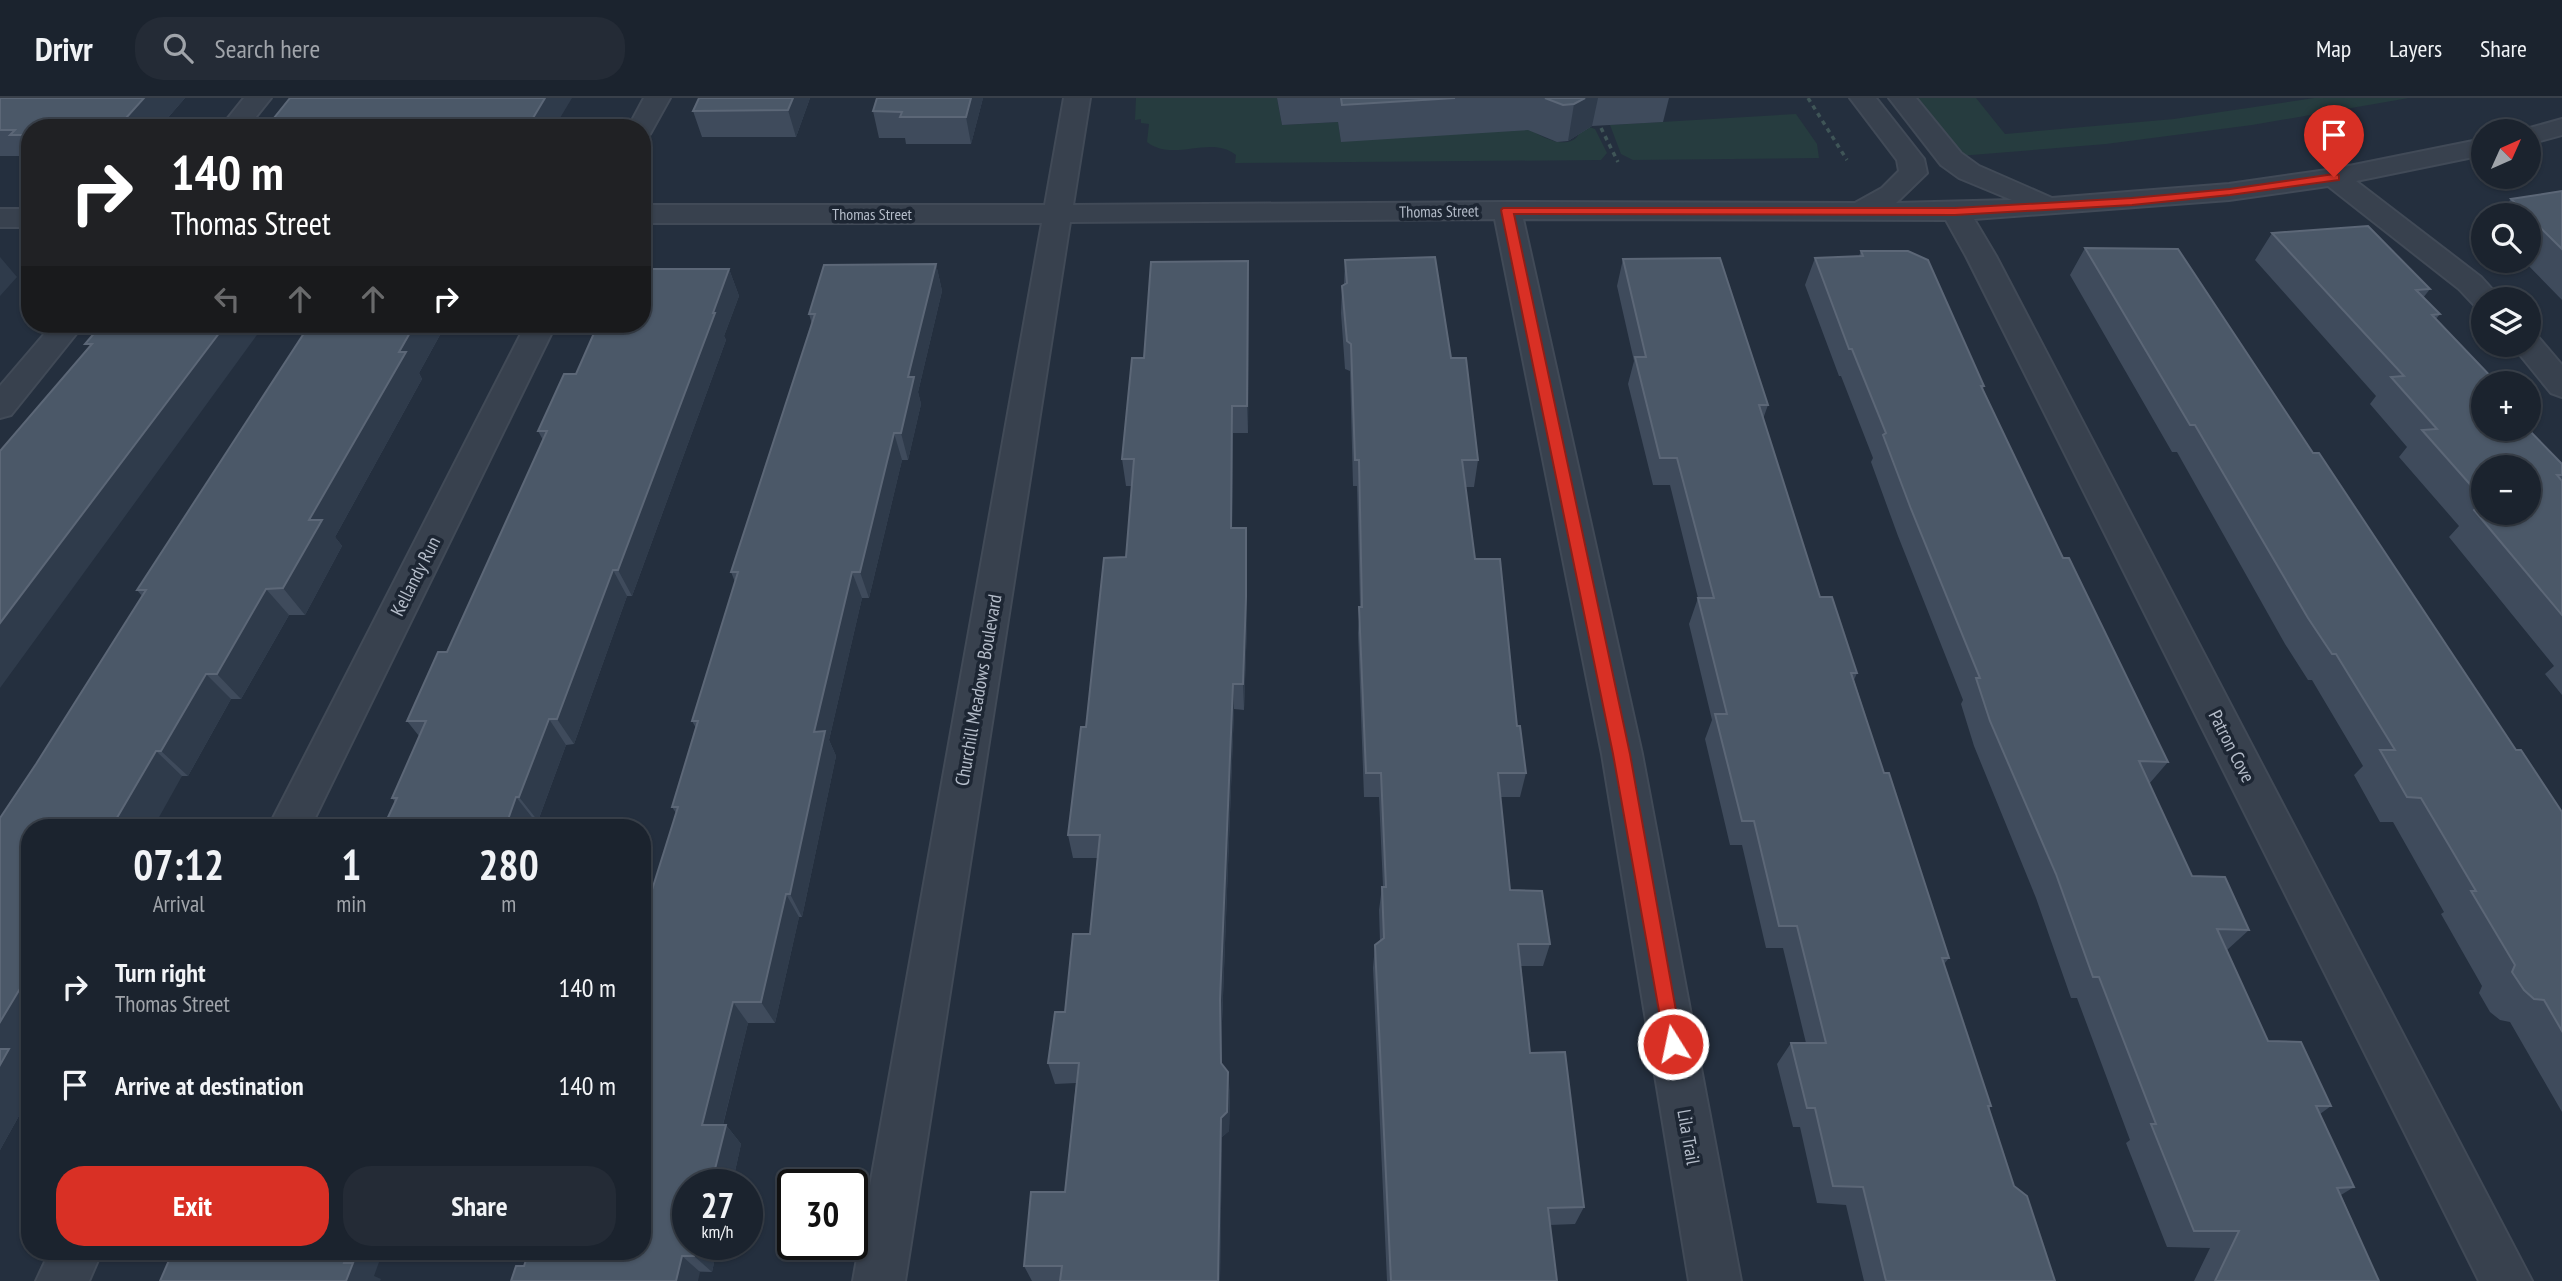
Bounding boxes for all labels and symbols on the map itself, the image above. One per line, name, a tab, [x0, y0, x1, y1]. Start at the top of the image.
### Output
pin	[2304, 105, 2364, 177]
north arrow	[2471, 119, 2541, 189]
street label: Thomas Street	[1399, 200, 1480, 222]
street label: Thomas Street	[832, 204, 913, 224]
street label: Kellandy Run	[385, 532, 445, 620]
street label: Churchill Meadows Boulevard	[949, 592, 1007, 788]
street label: Patron Cove	[2204, 706, 2260, 786]
position arrow	[1636, 1007, 1710, 1081]
street label: Lila Trail	[1672, 1107, 1706, 1167]
speed limit sign: 30	[777, 1169, 868, 1260]

